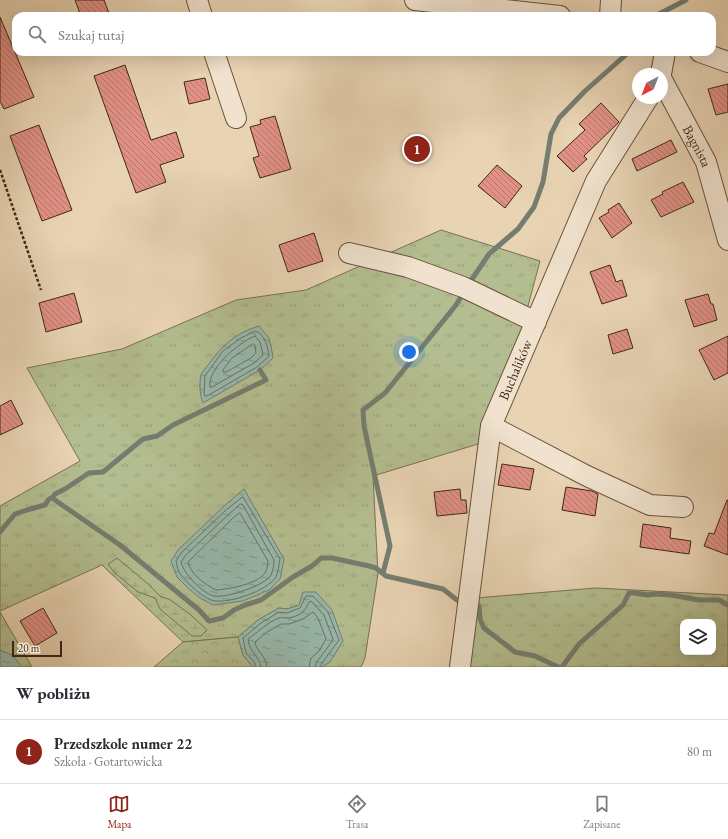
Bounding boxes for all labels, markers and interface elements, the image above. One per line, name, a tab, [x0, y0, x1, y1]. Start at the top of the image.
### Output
search box	[12, 12, 716, 56]
icon: search	[26, 23, 48, 45]
text: Szukaj tutaj	[58, 25, 124, 44]
north arrow	[632, 68, 668, 104]
street label: Bagnista	[679, 122, 716, 169]
pin: 1	[404, 134, 430, 164]
street label: Buchalików	[494, 337, 536, 403]
your location	[399, 342, 419, 362]
map controls	[680, 619, 716, 655]
button: layers	[680, 619, 716, 655]
scale bar	[12, 639, 62, 658]
text: 20 m	[18, 641, 39, 655]
text: W pobliżu	[16, 682, 90, 704]
text: Przedszkole numer 22	[54, 734, 192, 753]
text: 1	[26, 743, 32, 760]
text: 80 m	[687, 743, 712, 760]
text: Szkoła · Gotartowicka	[54, 753, 162, 770]
tab: Mapa	[107, 793, 131, 831]
tab: Trasa	[346, 793, 368, 831]
tab: Zapisane	[583, 793, 621, 831]

